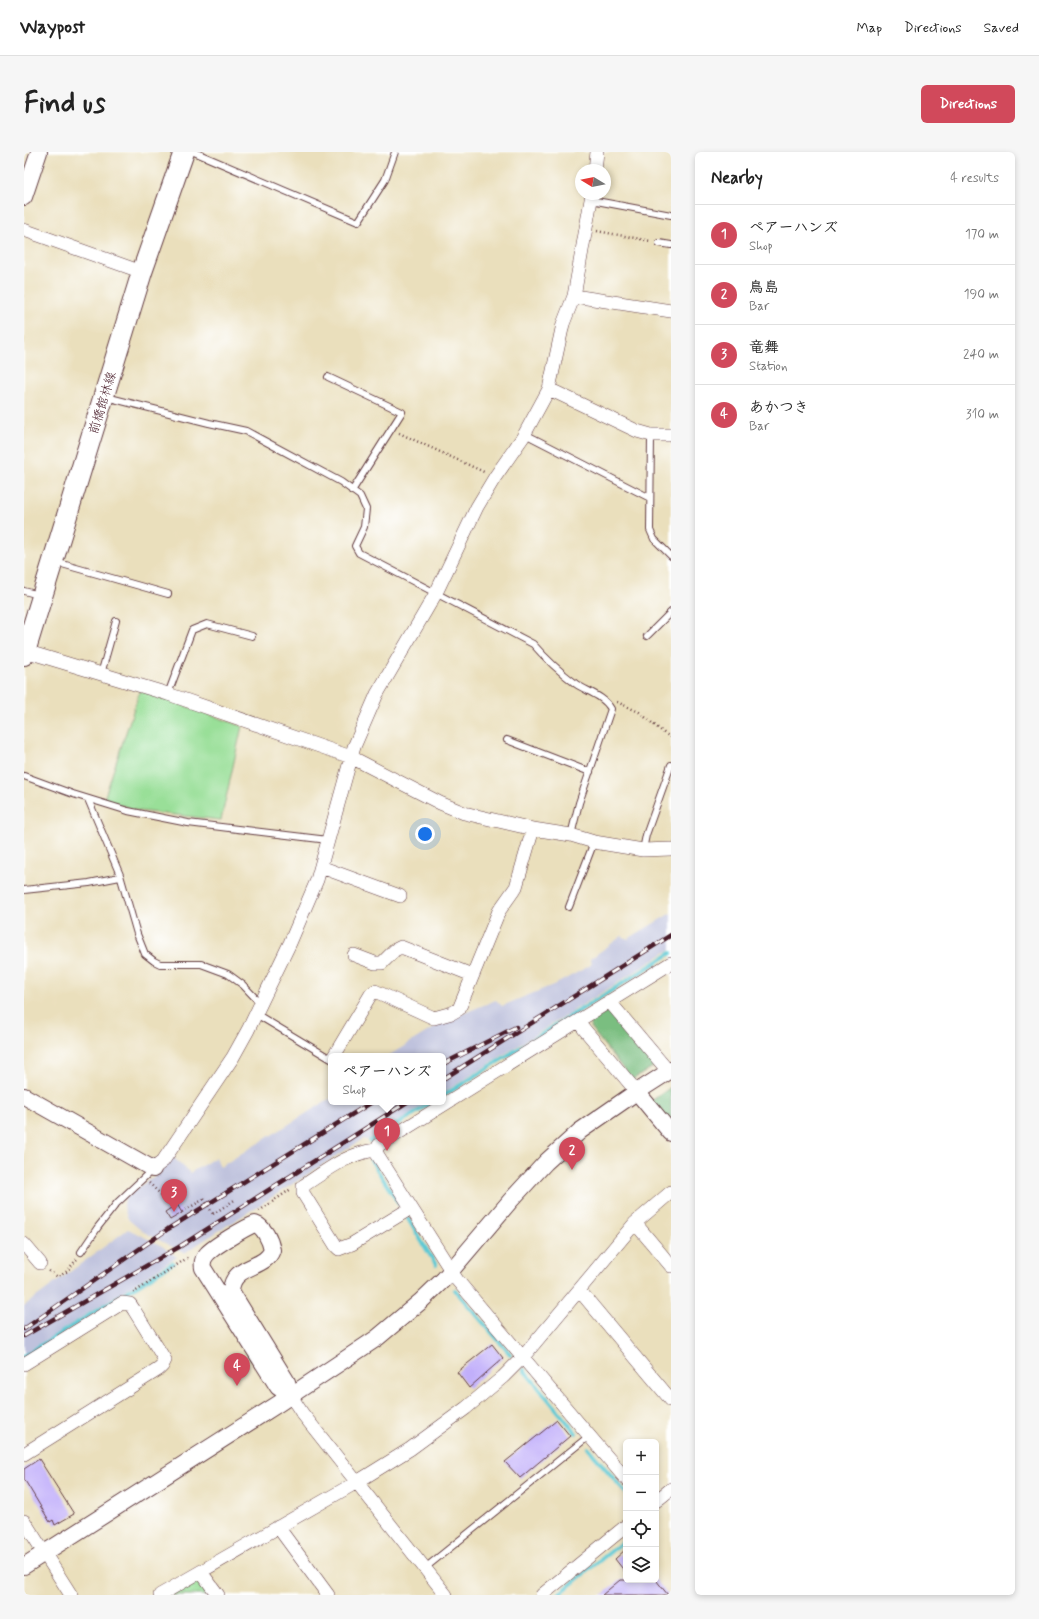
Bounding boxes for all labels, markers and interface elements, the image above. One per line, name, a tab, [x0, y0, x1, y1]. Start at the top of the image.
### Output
text: Waypost	[20, 15, 85, 40]
text: Map	[856, 19, 882, 37]
text: Directions	[904, 19, 962, 37]
text: Saved	[984, 19, 1019, 37]
button: Directions	[921, 85, 1015, 123]
text: Find us	[24, 86, 105, 123]
north arrow	[575, 164, 611, 200]
text: Nearby	[711, 167, 763, 189]
text: 4 results	[950, 170, 999, 187]
text: ペアーハンズ	[749, 218, 838, 238]
text: 1	[721, 226, 727, 243]
text: 170 m	[965, 226, 999, 243]
text: Shop	[749, 238, 773, 255]
text: 鳥島	[749, 278, 779, 298]
text: 2	[721, 286, 727, 303]
text: 190 m	[964, 286, 999, 303]
text: Bar	[749, 298, 769, 315]
text: 竜舞	[749, 338, 779, 358]
text: 3	[721, 346, 727, 363]
text: 240 m	[963, 346, 999, 363]
text: Station	[749, 358, 787, 375]
street label: 前橋館林線	[85, 368, 121, 437]
text: あかつき	[749, 398, 809, 418]
text: 4	[720, 406, 728, 423]
text: 310 m	[966, 406, 999, 423]
text: Bar	[749, 418, 769, 435]
your location	[415, 824, 435, 844]
popup	[328, 1053, 446, 1105]
text: ペアーハンズ	[342, 1062, 432, 1082]
text: Shop	[342, 1082, 366, 1099]
pin: 1	[374, 1118, 400, 1151]
pin: 2	[559, 1137, 585, 1170]
pin: 3	[161, 1179, 187, 1212]
pin: 4	[224, 1353, 250, 1386]
map controls	[623, 1439, 659, 1583]
button: +	[623, 1439, 659, 1475]
button: −	[623, 1475, 659, 1511]
button: locate	[623, 1511, 659, 1547]
button: layers	[623, 1547, 659, 1583]

